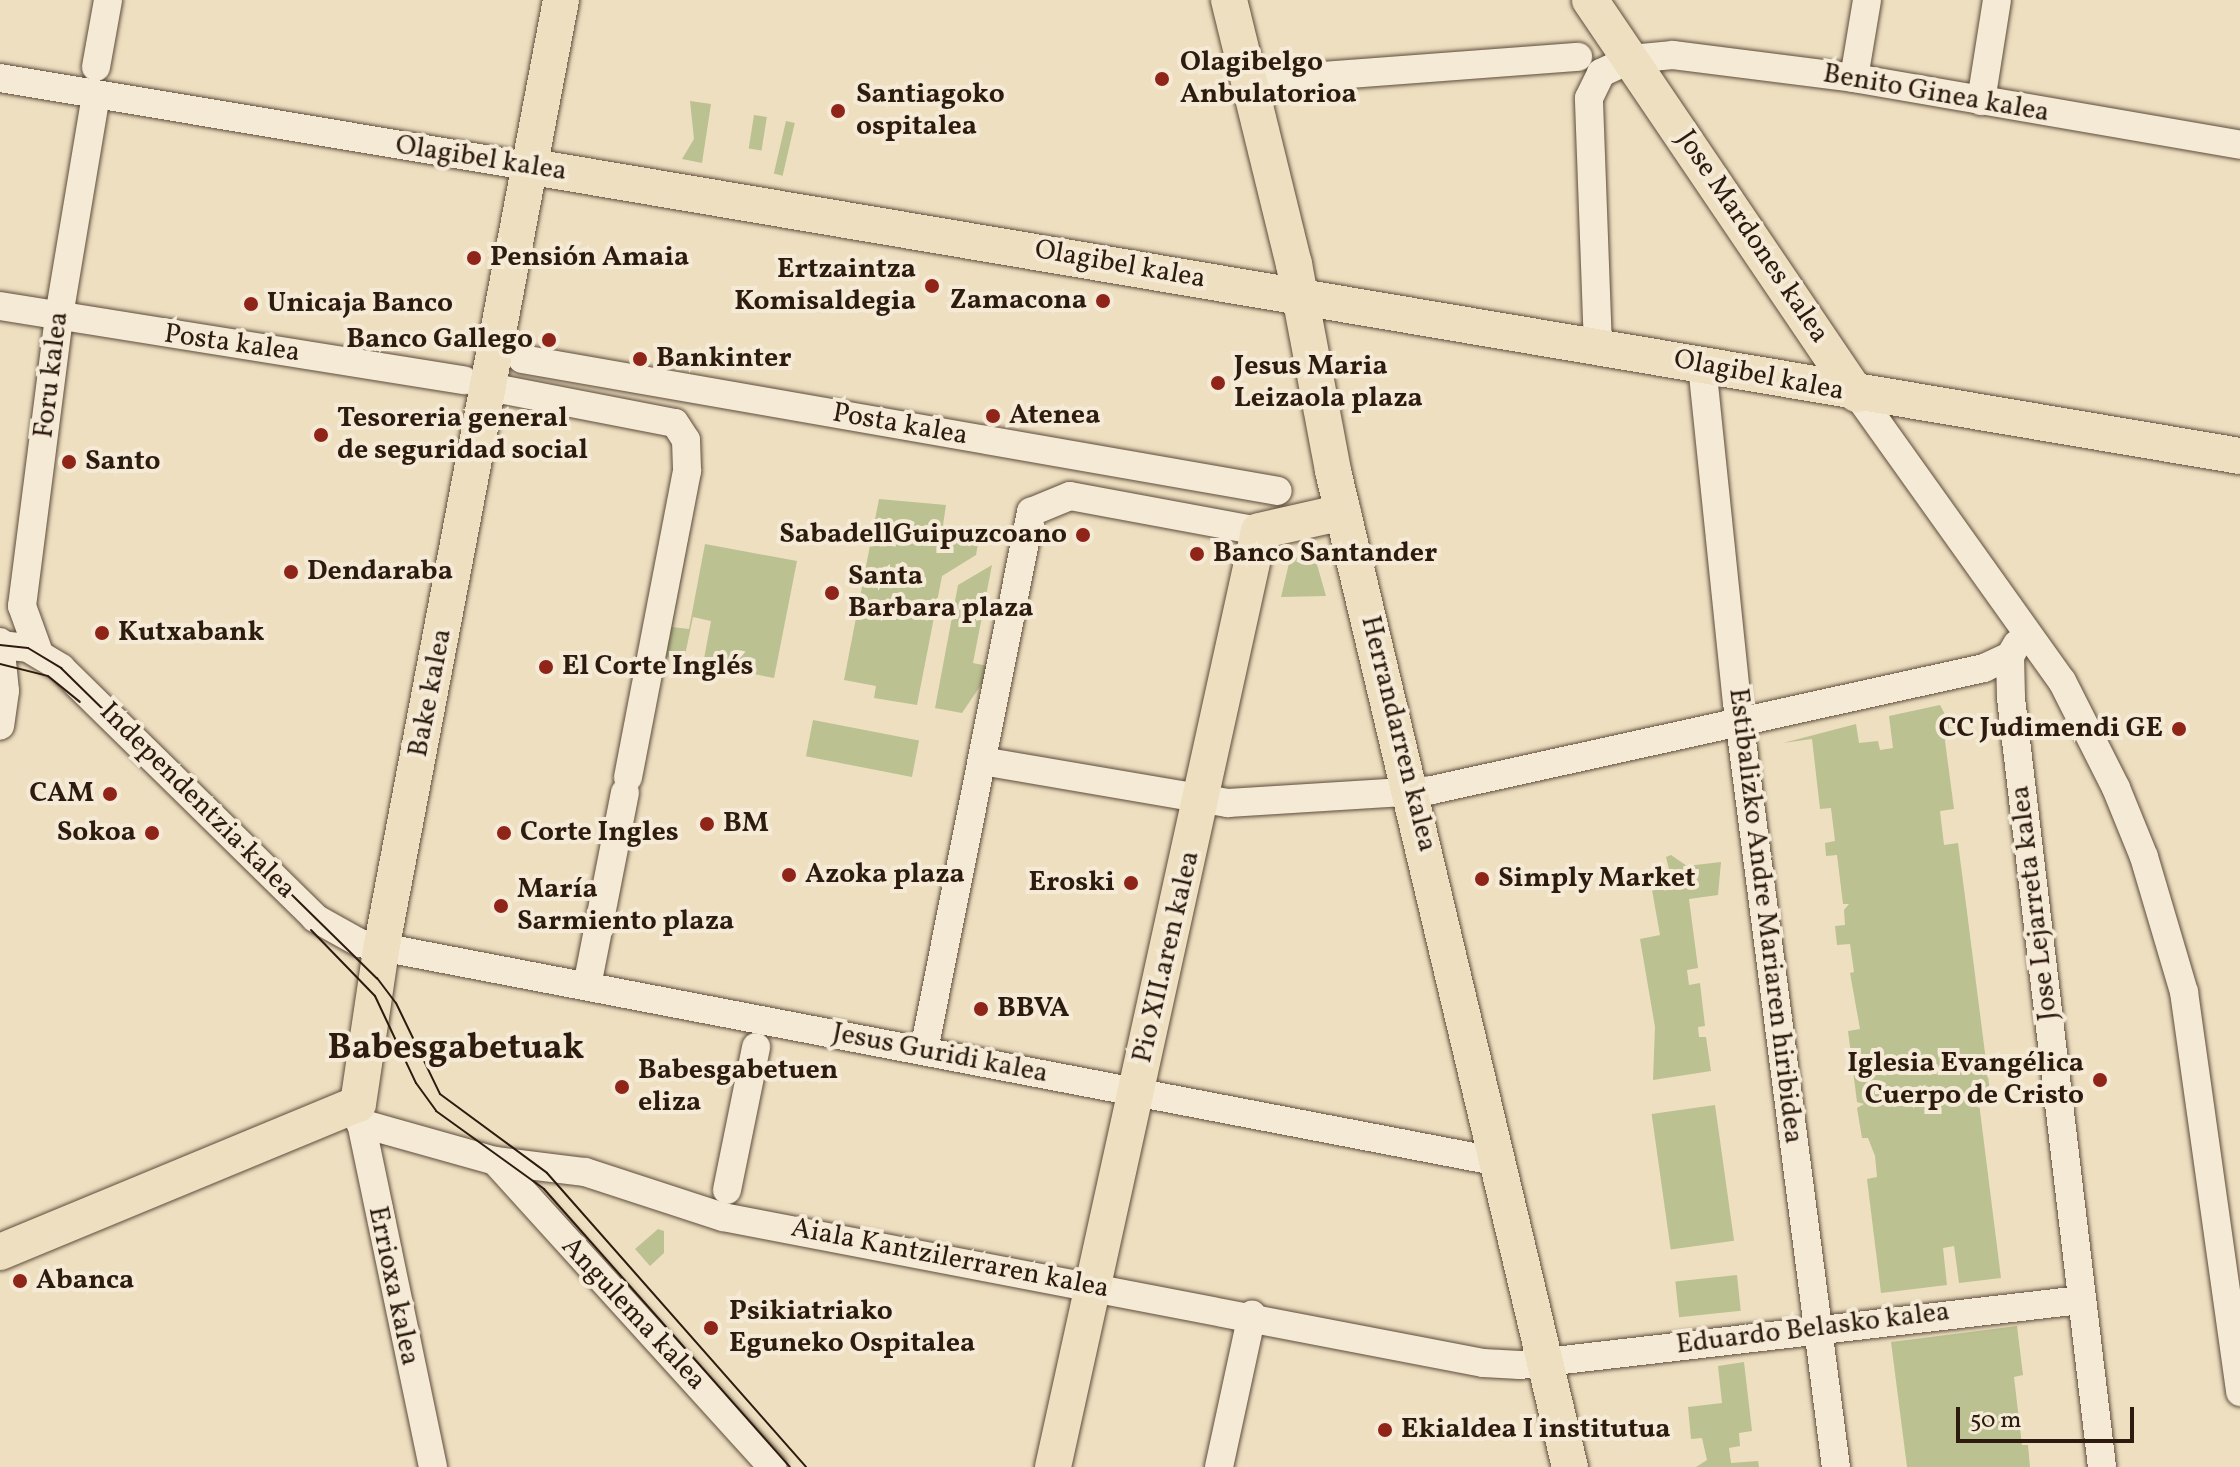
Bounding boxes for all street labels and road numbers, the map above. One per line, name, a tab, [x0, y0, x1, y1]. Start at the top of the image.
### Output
street label: Benito Ginea kalea	[1820, 58, 2052, 130]
street label: Jose Mardones kalea	[1668, 124, 1836, 350]
street label: Olagibel kalea	[393, 129, 569, 189]
street label: Olagibel kalea	[1032, 233, 1208, 297]
street label: Foru kalea	[28, 310, 76, 440]
street label: Posta kalea	[162, 318, 302, 370]
street label: Olagibel kalea	[1671, 343, 1847, 409]
street label: Posta kalea	[830, 397, 970, 453]
street label: Herrandarren kalea	[1352, 613, 1444, 855]
street label: Bake kalea	[402, 626, 460, 760]
street label: Estibalizko Andre Mariaren hiribidea	[1720, 686, 1810, 1146]
street label: Independentzia kalea	[92, 696, 302, 906]
street label: Jose Lejarreta kalea	[2004, 783, 2066, 1023]
street label: Pio XII.aren kalea	[1126, 848, 1208, 1066]
street label: Jesus Guridi kalea	[829, 1017, 1051, 1091]
street label: Errioxa kalea	[360, 1203, 426, 1369]
street label: Aiala Kantzilerraren kalea	[788, 1212, 1112, 1306]
street label: Angulema kalea	[553, 1230, 713, 1398]
street label: Eduardo Belasko kalea	[1674, 1296, 1952, 1362]

